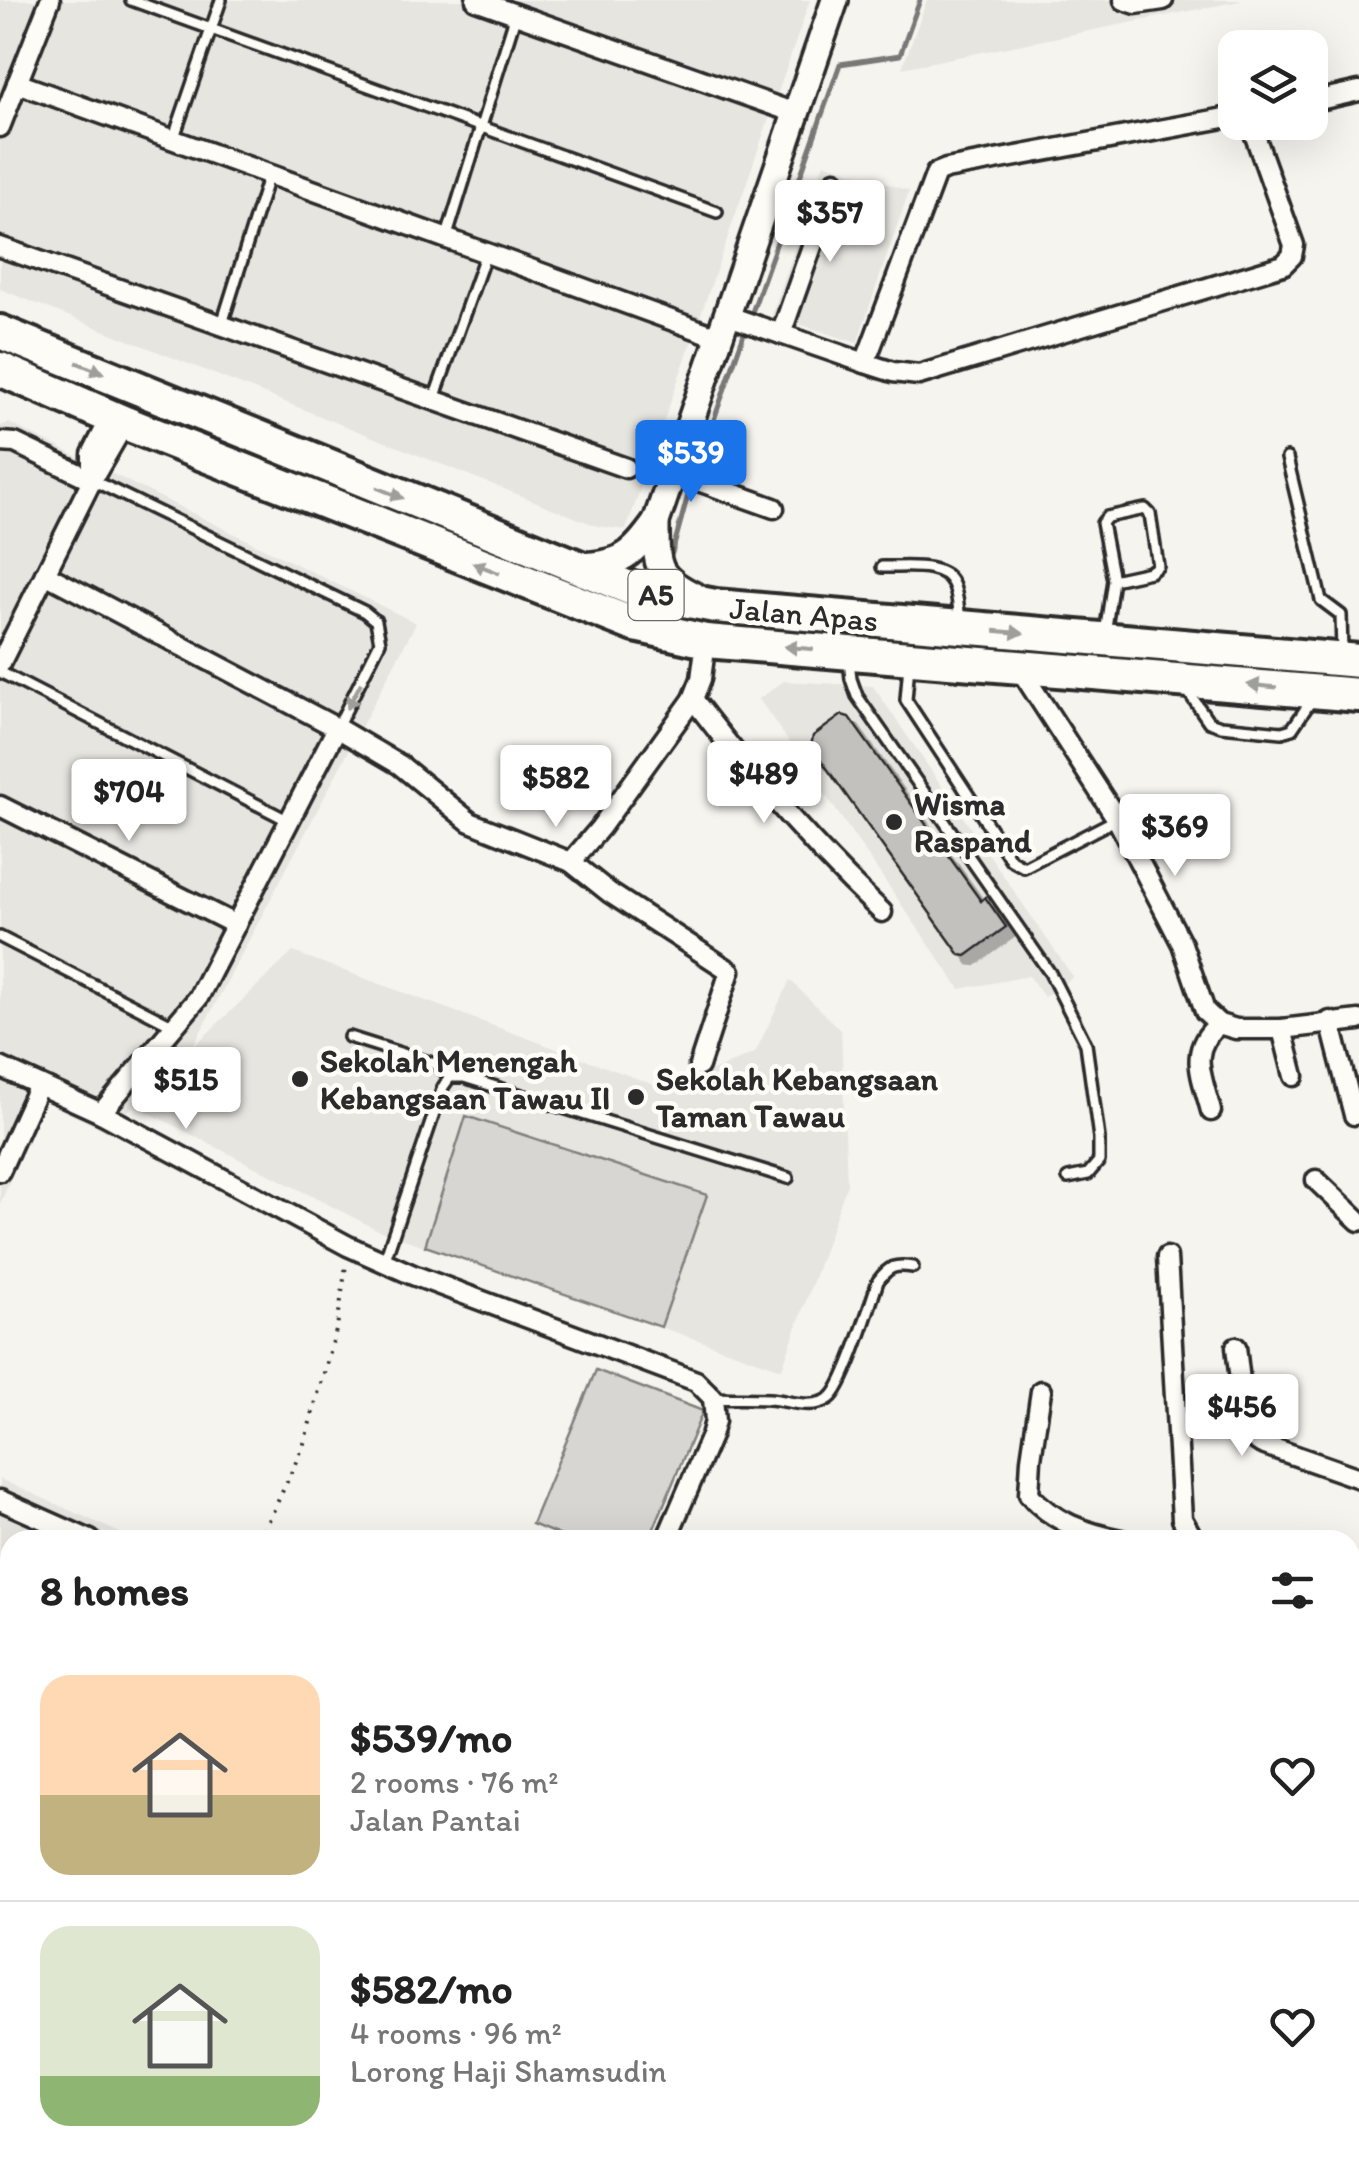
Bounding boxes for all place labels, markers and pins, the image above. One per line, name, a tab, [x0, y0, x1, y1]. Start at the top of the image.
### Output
pin: $357	[771, 180, 889, 265]
pin: $539	[632, 420, 750, 505]
pin: $489	[705, 741, 823, 826]
pin: $582	[497, 745, 615, 830]
pin: $704	[70, 759, 188, 844]
place label: Wisma Raspand	[914, 785, 1032, 860]
pin: $369	[1116, 794, 1234, 879]
marker: Wisma Raspand	[883, 811, 905, 833]
place label: Sekolah Menengah Kebangsaan Tawau II	[320, 1042, 610, 1117]
pin: $515	[127, 1047, 245, 1132]
place label: Sekolah Kebangsaan Taman Tawau	[655, 1060, 939, 1135]
marker: Sekolah Menengah Kebangsaan Tawau II	[289, 1068, 311, 1090]
marker: Sekolah Kebangsaan Taman Tawau	[625, 1086, 647, 1108]
pin: $456	[1183, 1374, 1301, 1459]

